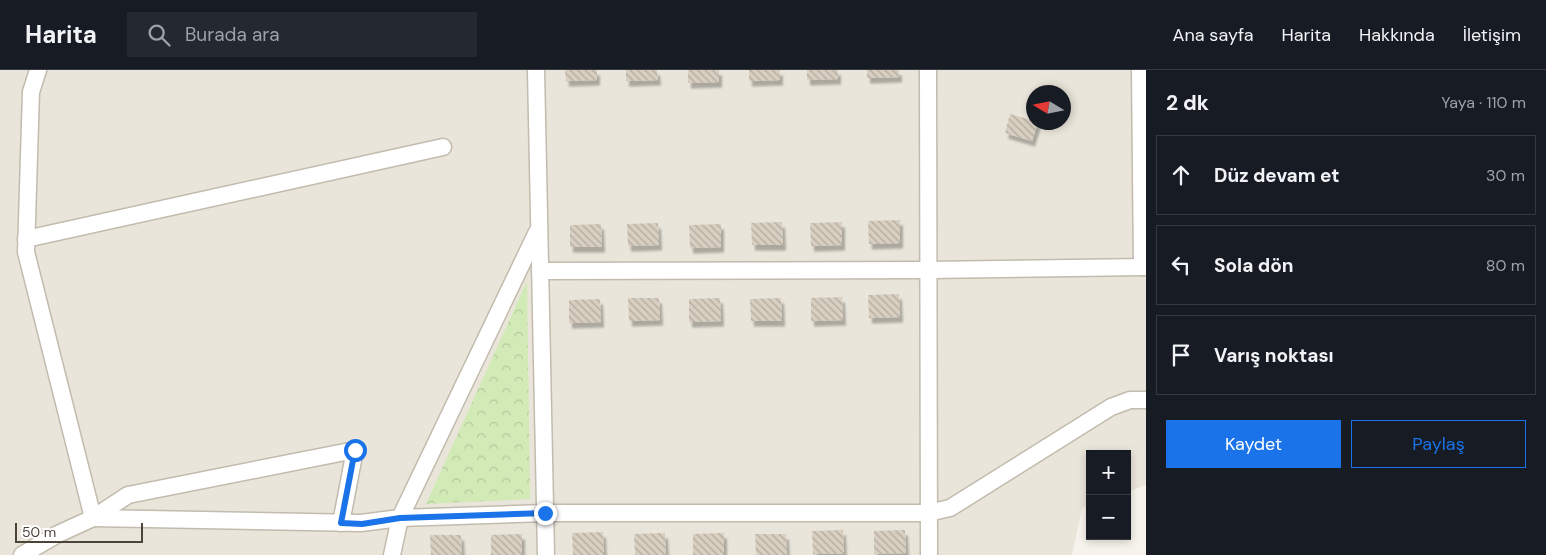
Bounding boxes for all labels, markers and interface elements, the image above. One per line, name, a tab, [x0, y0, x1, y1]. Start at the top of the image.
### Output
search box	[127, 12, 477, 57]
text: Harita	[25, 19, 97, 50]
icon: search	[145, 21, 173, 49]
text: Burada ara	[185, 22, 280, 47]
text: Ana sayfa	[1173, 23, 1253, 47]
text: Harita	[1281, 23, 1331, 47]
text: Hakkında	[1359, 23, 1435, 47]
text: İletişim	[1463, 23, 1521, 47]
north arrow	[1026, 85, 1071, 130]
text: 2 dk	[1166, 89, 1209, 117]
text: Yaya · 110 m	[1441, 92, 1526, 113]
icon: ahead	[1167, 161, 1195, 189]
text: Düz devam et	[1214, 163, 1340, 188]
text: 30 m	[1486, 165, 1525, 186]
icon: left	[1167, 251, 1195, 279]
text: Sola dön	[1214, 253, 1294, 278]
text: 80 m	[1486, 255, 1525, 276]
icon: arrive	[1167, 341, 1195, 369]
text: Varış noktası	[1214, 343, 1334, 368]
button: Kaydet	[1166, 420, 1341, 468]
button: Paylaş	[1351, 420, 1526, 468]
route start	[344, 439, 367, 462]
map controls	[1086, 450, 1131, 540]
button: +	[1086, 450, 1131, 495]
button: −	[1086, 495, 1131, 540]
route end	[534, 502, 557, 525]
scale bar	[15, 520, 142, 543]
text: 50 m	[22, 523, 56, 541]

